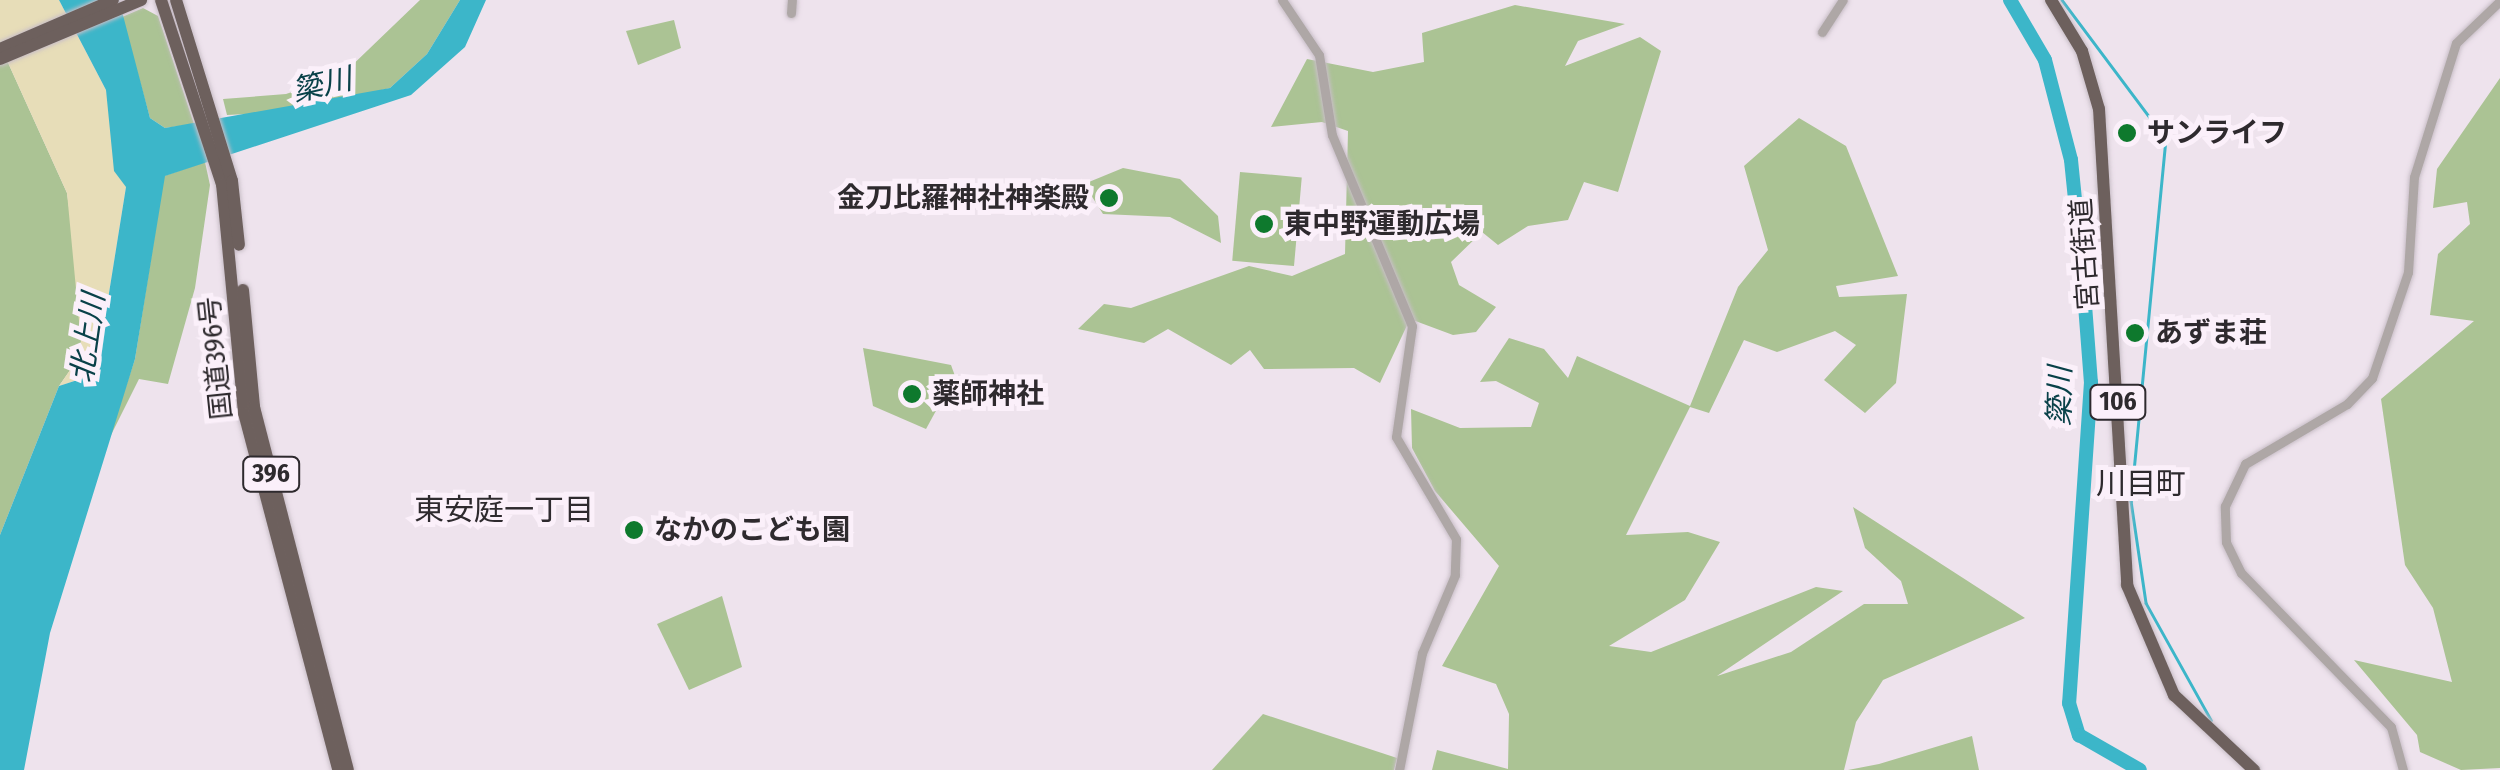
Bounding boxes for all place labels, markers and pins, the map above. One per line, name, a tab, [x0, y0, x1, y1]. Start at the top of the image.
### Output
place label: サンライフ	[2147, 116, 2287, 150]
marker: サンライフ	[2116, 122, 2138, 144]
place label: 金刀比羅神社神楽殿	[837, 181, 1089, 215]
marker: 金刀比羅神社神楽殿	[1098, 187, 1120, 209]
place label: 東中野運動広場	[1284, 207, 1480, 241]
marker: 東中野運動広場	[1253, 213, 1275, 235]
place label: あずま荘	[2155, 316, 2267, 350]
marker: あずま荘	[2124, 322, 2146, 344]
place label: 薬師神社	[932, 377, 1044, 411]
marker: 薬師神社	[901, 383, 923, 405]
place label: なかのこども園	[654, 513, 850, 547]
marker: なかのこども園	[623, 519, 645, 541]

